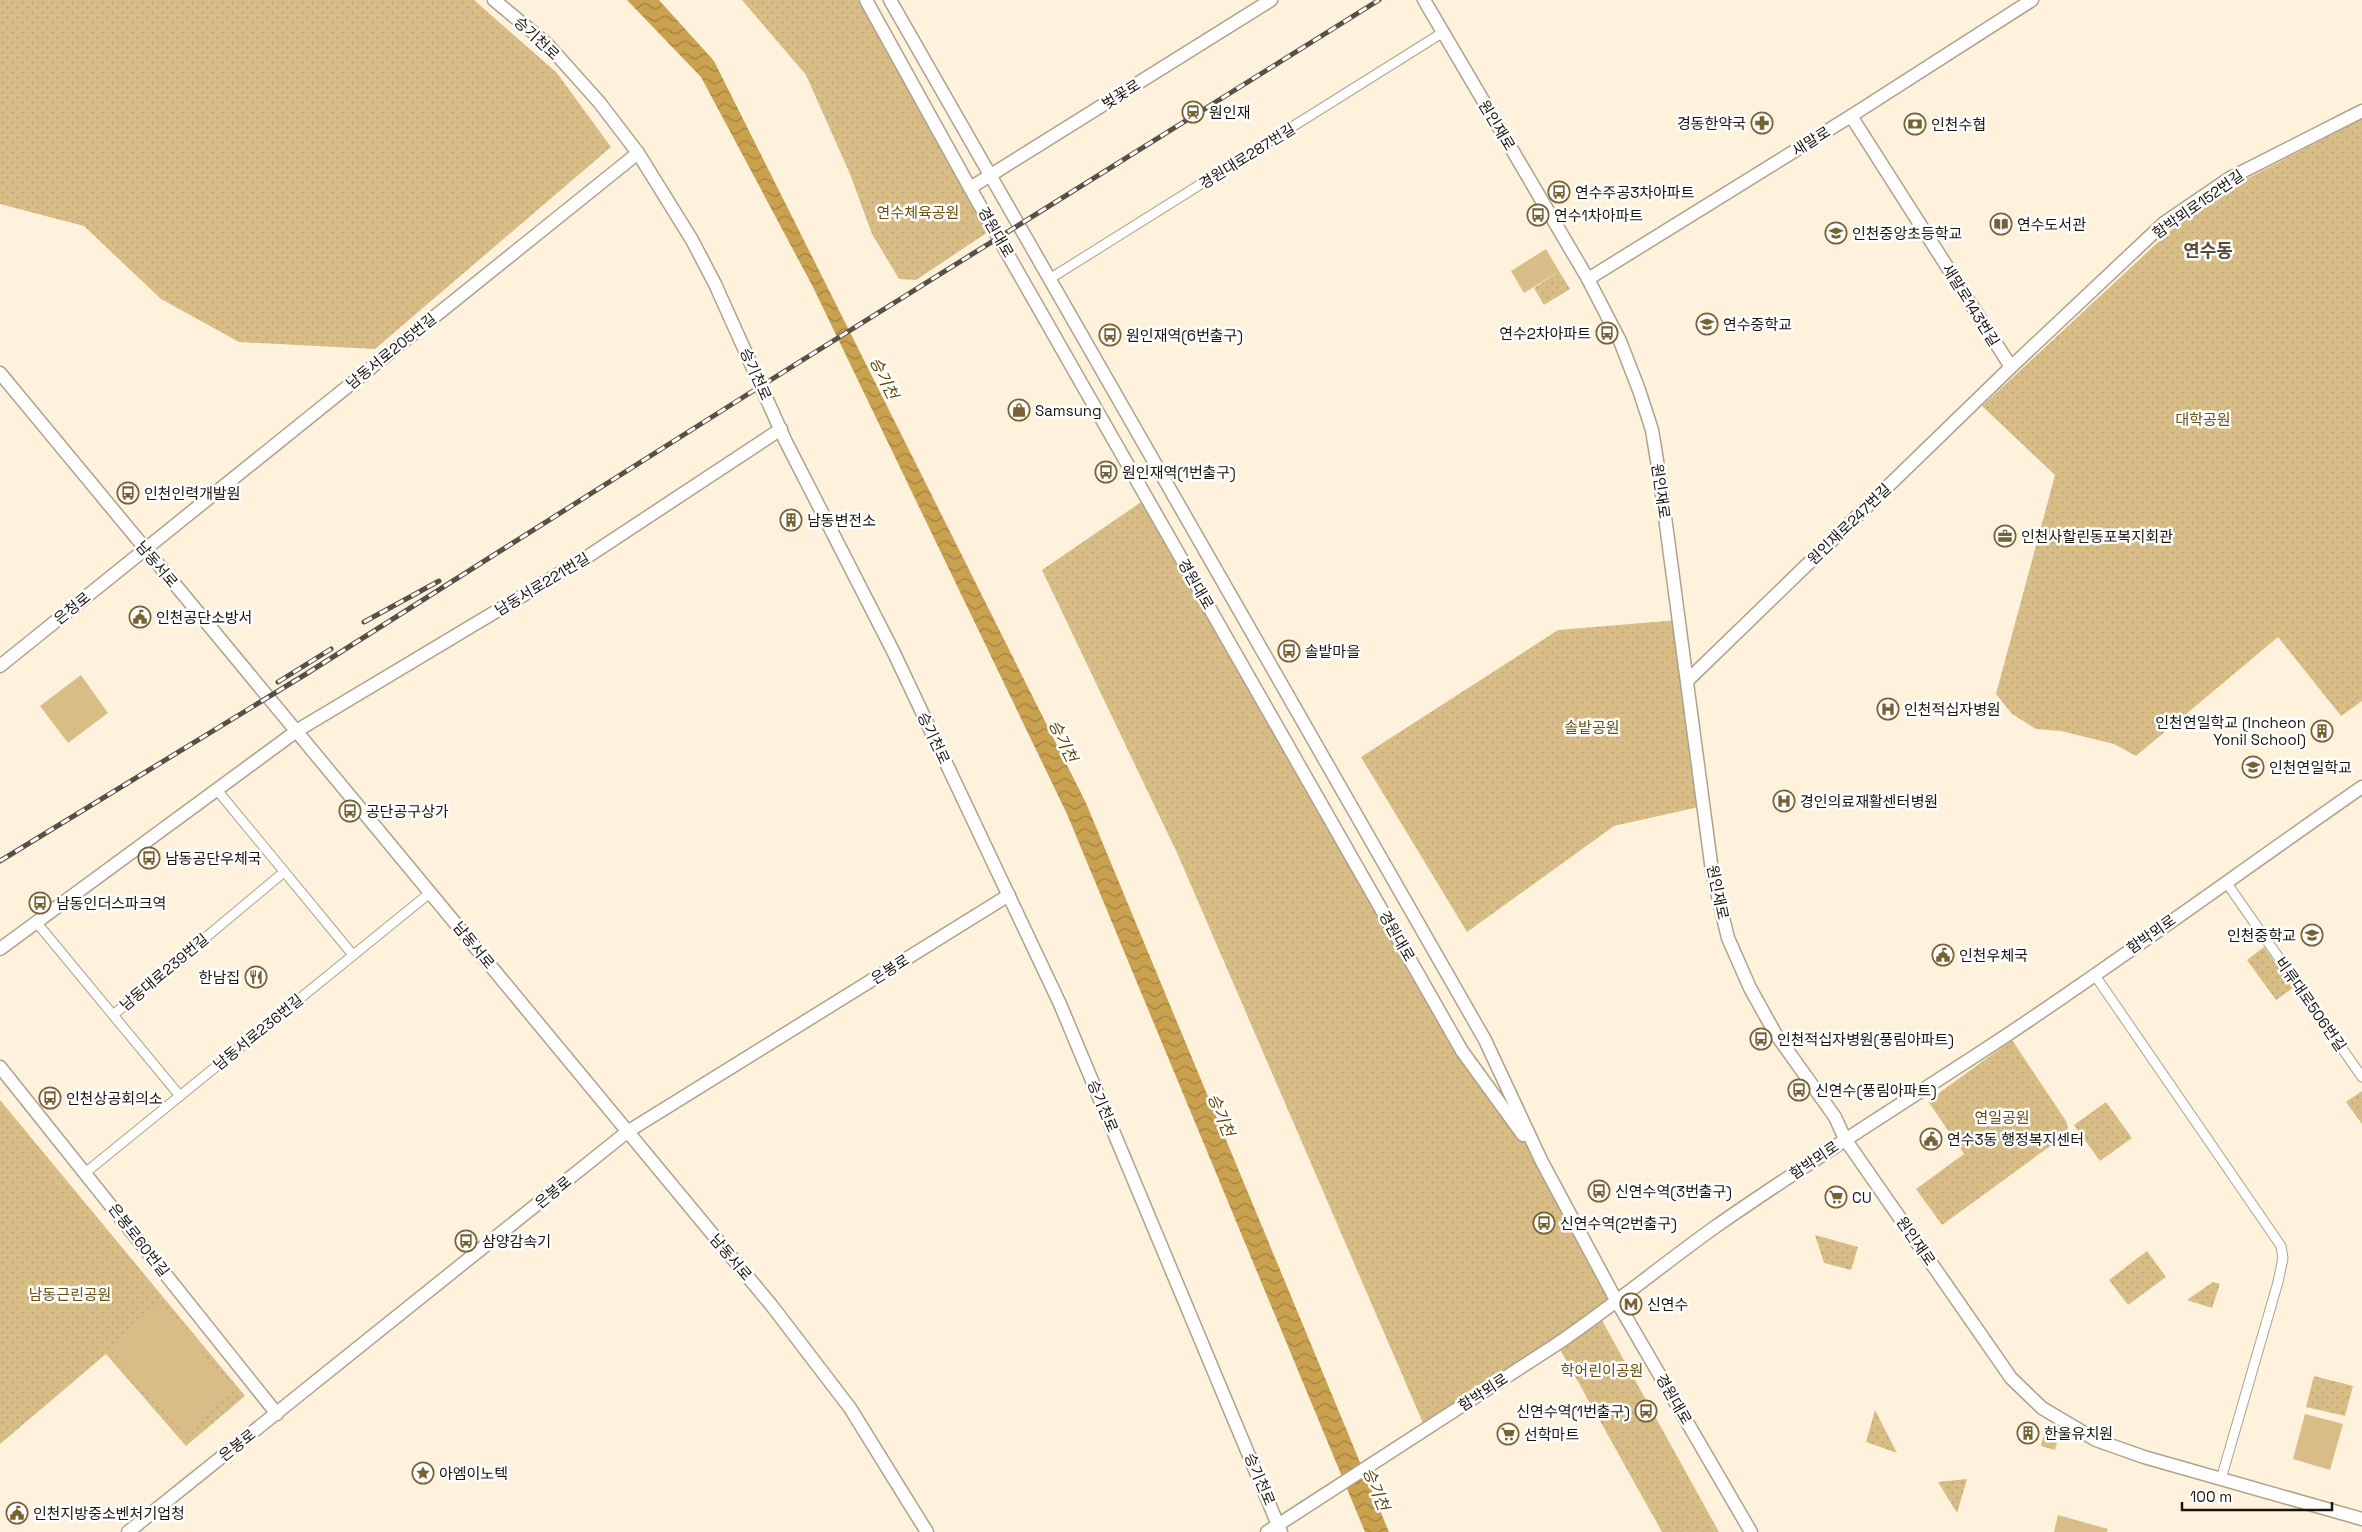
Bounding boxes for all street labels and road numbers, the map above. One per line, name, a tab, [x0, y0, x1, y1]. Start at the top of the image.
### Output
street label: 승기천로	[510, 12, 564, 64]
street label: 벚꽃로	[1098, 75, 1144, 113]
street label: 원인재로	[1475, 96, 1519, 154]
street label: 경원대로287번길	[1196, 119, 1298, 193]
street label: 새말로	[1788, 122, 1834, 160]
street label: 함박뫼로152번길	[2149, 166, 2247, 242]
street label: 경원대로	[974, 203, 1018, 261]
street label: 새말로143번길	[1938, 260, 2004, 350]
street label: 남동서로205번길	[342, 309, 440, 393]
street label: 승기천로	[736, 345, 776, 403]
street label: 원인재로	[1648, 462, 1674, 520]
street label: 원인재로247번길	[1803, 479, 1895, 569]
street label: 남동서로	[132, 537, 182, 591]
street label: 남동서로221번길	[491, 548, 593, 620]
street label: 경원대로	[1174, 555, 1218, 613]
street label: 은청로	[50, 588, 94, 628]
street label: 승기천로	[914, 709, 954, 767]
street label: 원인재로	[1703, 863, 1733, 921]
street label: 경원대로	[1375, 907, 1419, 965]
street label: 함박뫼로	[2123, 910, 2179, 958]
street label: 남동서로	[449, 918, 499, 972]
street label: 남동대로239번길	[116, 929, 212, 1015]
street label: 은봉로	[867, 950, 913, 988]
street label: 비류대로506번길	[2272, 953, 2350, 1055]
street label: 남동서로236번길	[209, 990, 307, 1074]
street label: 승기천로	[1083, 1077, 1123, 1135]
street label: 함박뫼로	[1786, 1137, 1842, 1183]
street label: 은봉로	[531, 1172, 575, 1212]
street label: 은봉로60번길	[104, 1200, 174, 1280]
street label: 원인재로	[1892, 1213, 1940, 1269]
street label: 남동서로	[706, 1230, 756, 1284]
street label: 함박뫼로	[1455, 1369, 1511, 1415]
street label: 경원대로	[1652, 1370, 1696, 1428]
street label: 은봉로	[215, 1425, 259, 1465]
street label: 승기천로	[1240, 1450, 1280, 1508]

